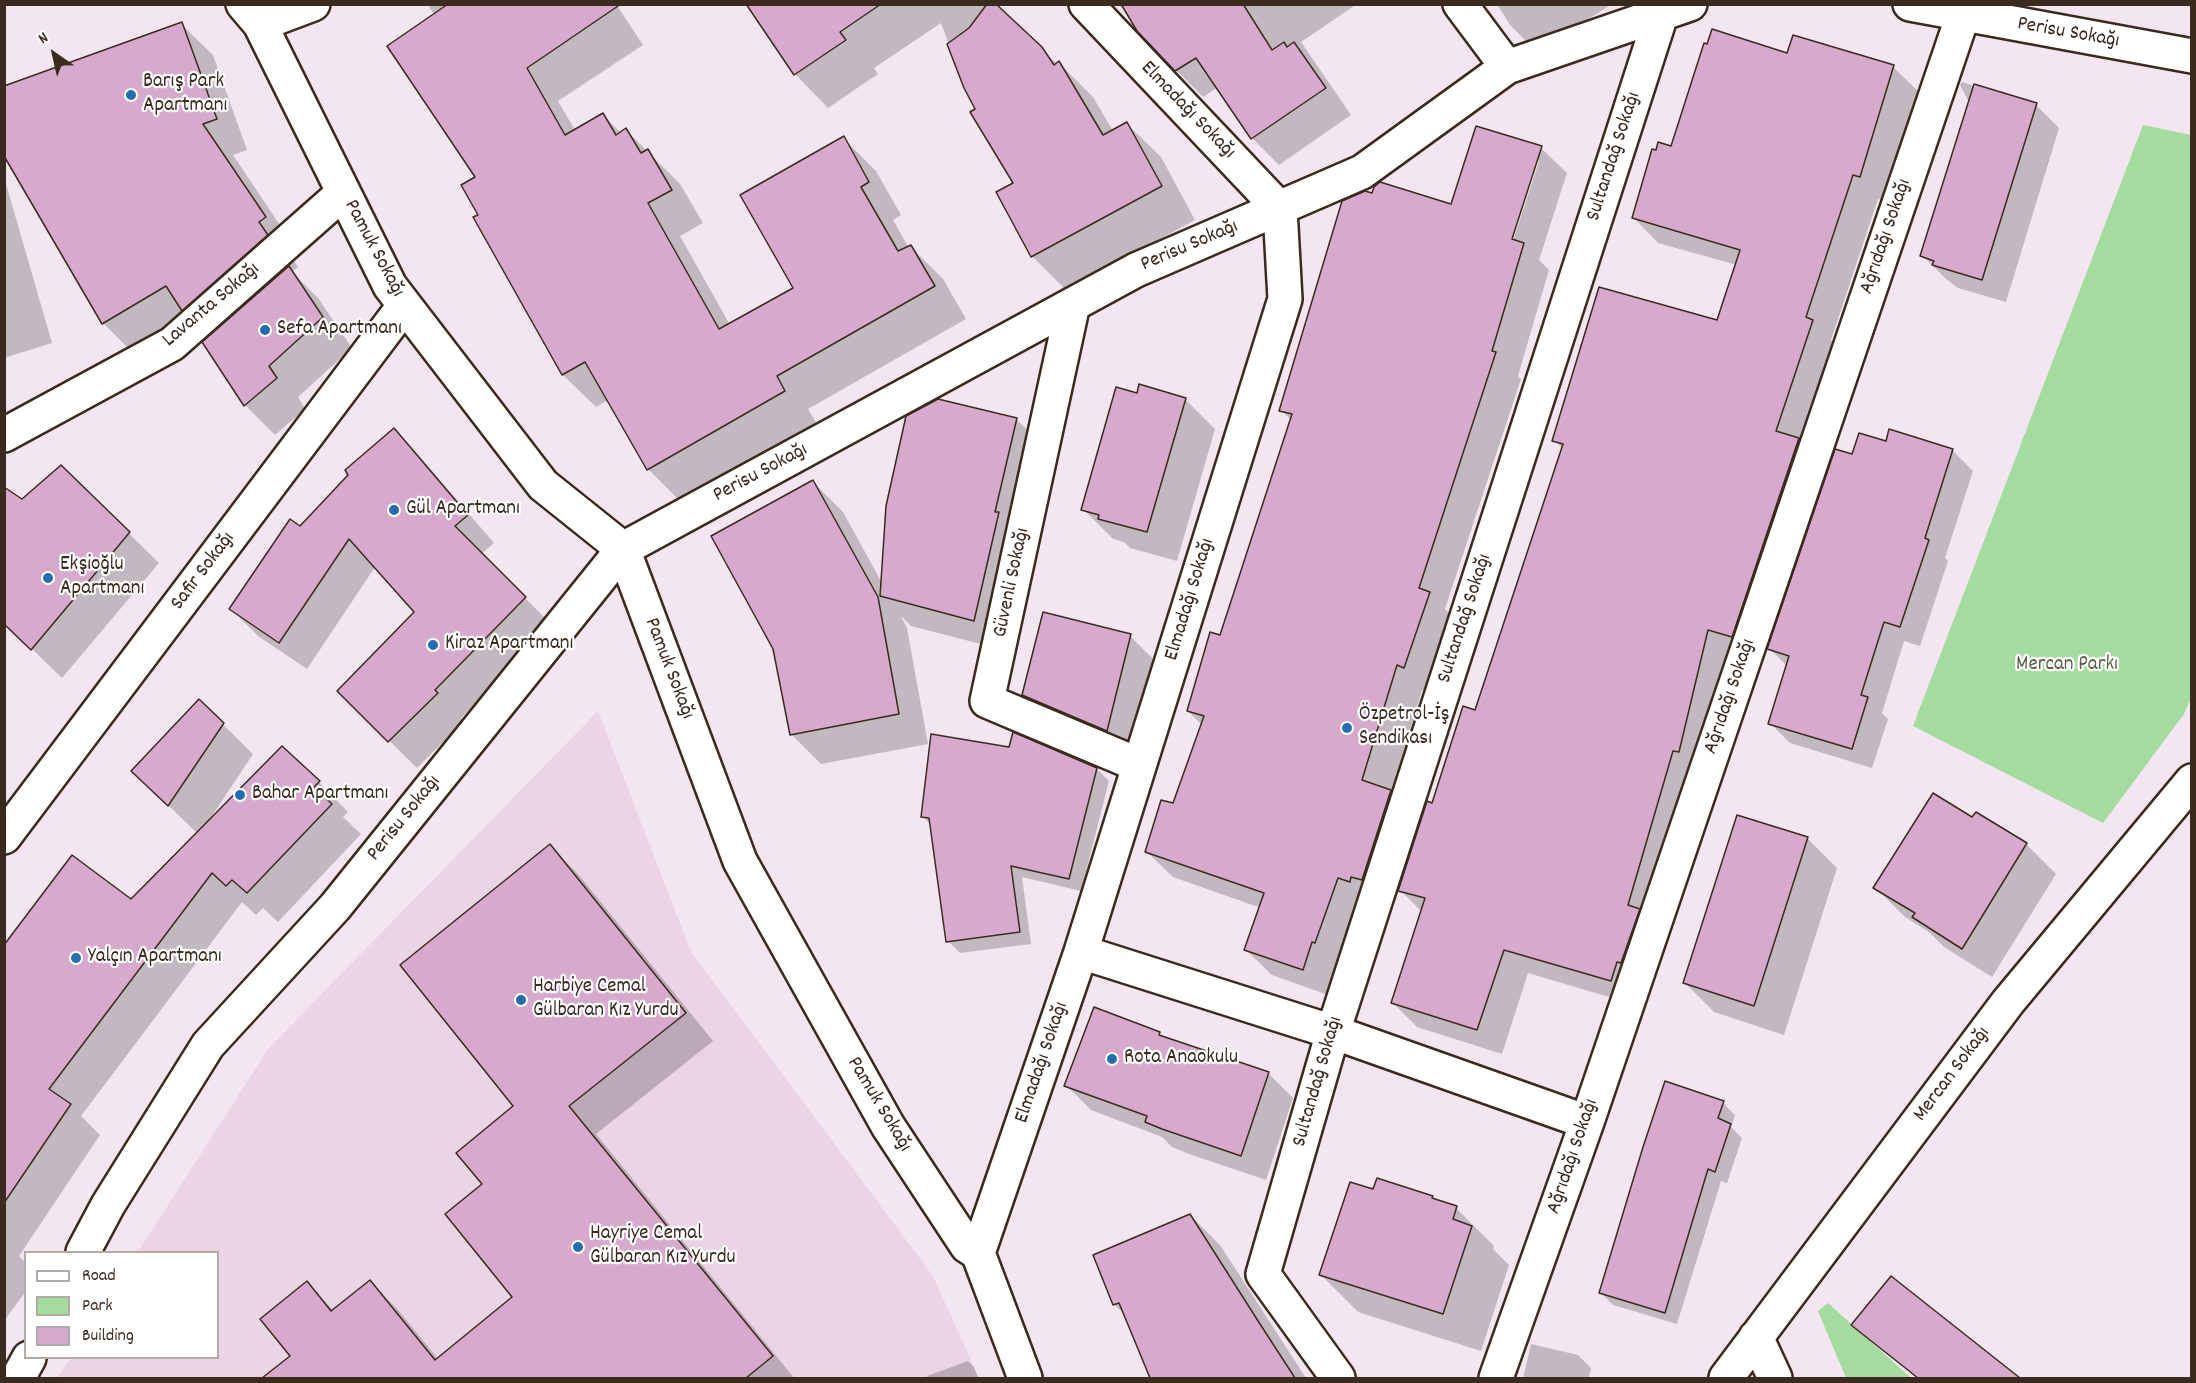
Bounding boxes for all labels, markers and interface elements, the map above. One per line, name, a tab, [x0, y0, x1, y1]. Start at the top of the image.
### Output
street label: Perisu Sokağı	[2015, 13, 2121, 55]
north arrow	[24, 24, 84, 84]
text: N	[34, 27, 53, 50]
street label: Elmadağı Sokağı	[1134, 57, 1240, 165]
place label: Barış Park Apartmanı	[143, 70, 227, 120]
marker: Barış Park Apartmanı	[124, 88, 138, 102]
street label: Sultandağ Sokağı	[1582, 89, 1648, 225]
street label: Ağrıdağı Sokağı	[1856, 176, 1918, 298]
street label: Pamuk Sokağı	[337, 196, 409, 302]
street label: Perisu Sokağı	[1138, 215, 1242, 279]
street label: Lavanta Sokağı	[158, 258, 266, 354]
place label: Sefa Apartmanı	[277, 317, 402, 343]
marker: Sefa Apartmanı	[258, 323, 272, 337]
street label: Perisu Sokağı	[710, 439, 812, 509]
place label: Gül Apartmanı	[406, 497, 520, 523]
marker: Gül Apartmanı	[387, 503, 401, 517]
street label: Güvenli Sokağı	[989, 526, 1037, 640]
street label: Safir Sokağı	[166, 528, 242, 616]
street label: Elmadağı Sokağı	[1160, 536, 1222, 664]
street label: Sultandağ Sokağı	[1433, 551, 1499, 687]
place label: Ekşioğlu Apartmanı	[60, 553, 144, 603]
marker: Ekşioğlu Apartmanı	[41, 571, 55, 585]
street label: Pamuk Sokağı	[637, 615, 699, 723]
place label: Kiraz Apartmanı	[445, 632, 573, 658]
street label: Ağrıdağı Sokağı	[1700, 636, 1762, 758]
marker: Kiraz Apartmanı	[426, 638, 440, 652]
park label: Mercan Parkı	[2016, 653, 2118, 679]
place label: Özpetrol-İş Sendikası	[1359, 703, 1449, 753]
marker: Özpetrol-İş Sendikası	[1340, 721, 1354, 735]
street label: Perisu Sokağı	[363, 771, 447, 867]
place label: Bahar Apartmanı	[252, 782, 388, 808]
marker: Bahar Apartmanı	[233, 788, 247, 802]
place label: Yalçın Apartmanı	[88, 945, 222, 971]
marker: Yalçın Apartmanı	[69, 951, 83, 965]
place label: Harbiye Cemal Gülbaran Kız Yurdu	[533, 975, 679, 1025]
marker: Harbiye Cemal Gülbaran Kız Yurdu	[514, 993, 528, 1007]
street label: Elmadağı Sokağı	[1010, 999, 1076, 1127]
street label: Sultandağ Sokağı	[1288, 1014, 1350, 1150]
street label: Mercan Sokağı	[1909, 1023, 1997, 1127]
place label: Rota Anaokulu	[1124, 1046, 1238, 1072]
marker: Rota Anaokulu	[1105, 1052, 1119, 1066]
street label: Pamuk Sokağı	[840, 1053, 916, 1157]
street label: Ağrıdağı Sokağı	[1543, 1096, 1605, 1218]
place label: Hayriye Cemal Gülbaran Kız Yurdu	[590, 1222, 736, 1272]
marker: Hayriye Cemal Gülbaran Kız Yurdu	[571, 1240, 585, 1254]
legend	[24, 1251, 219, 1359]
text: Road	[82, 1264, 116, 1289]
text: Park	[82, 1294, 113, 1319]
text: Building	[82, 1324, 134, 1349]

